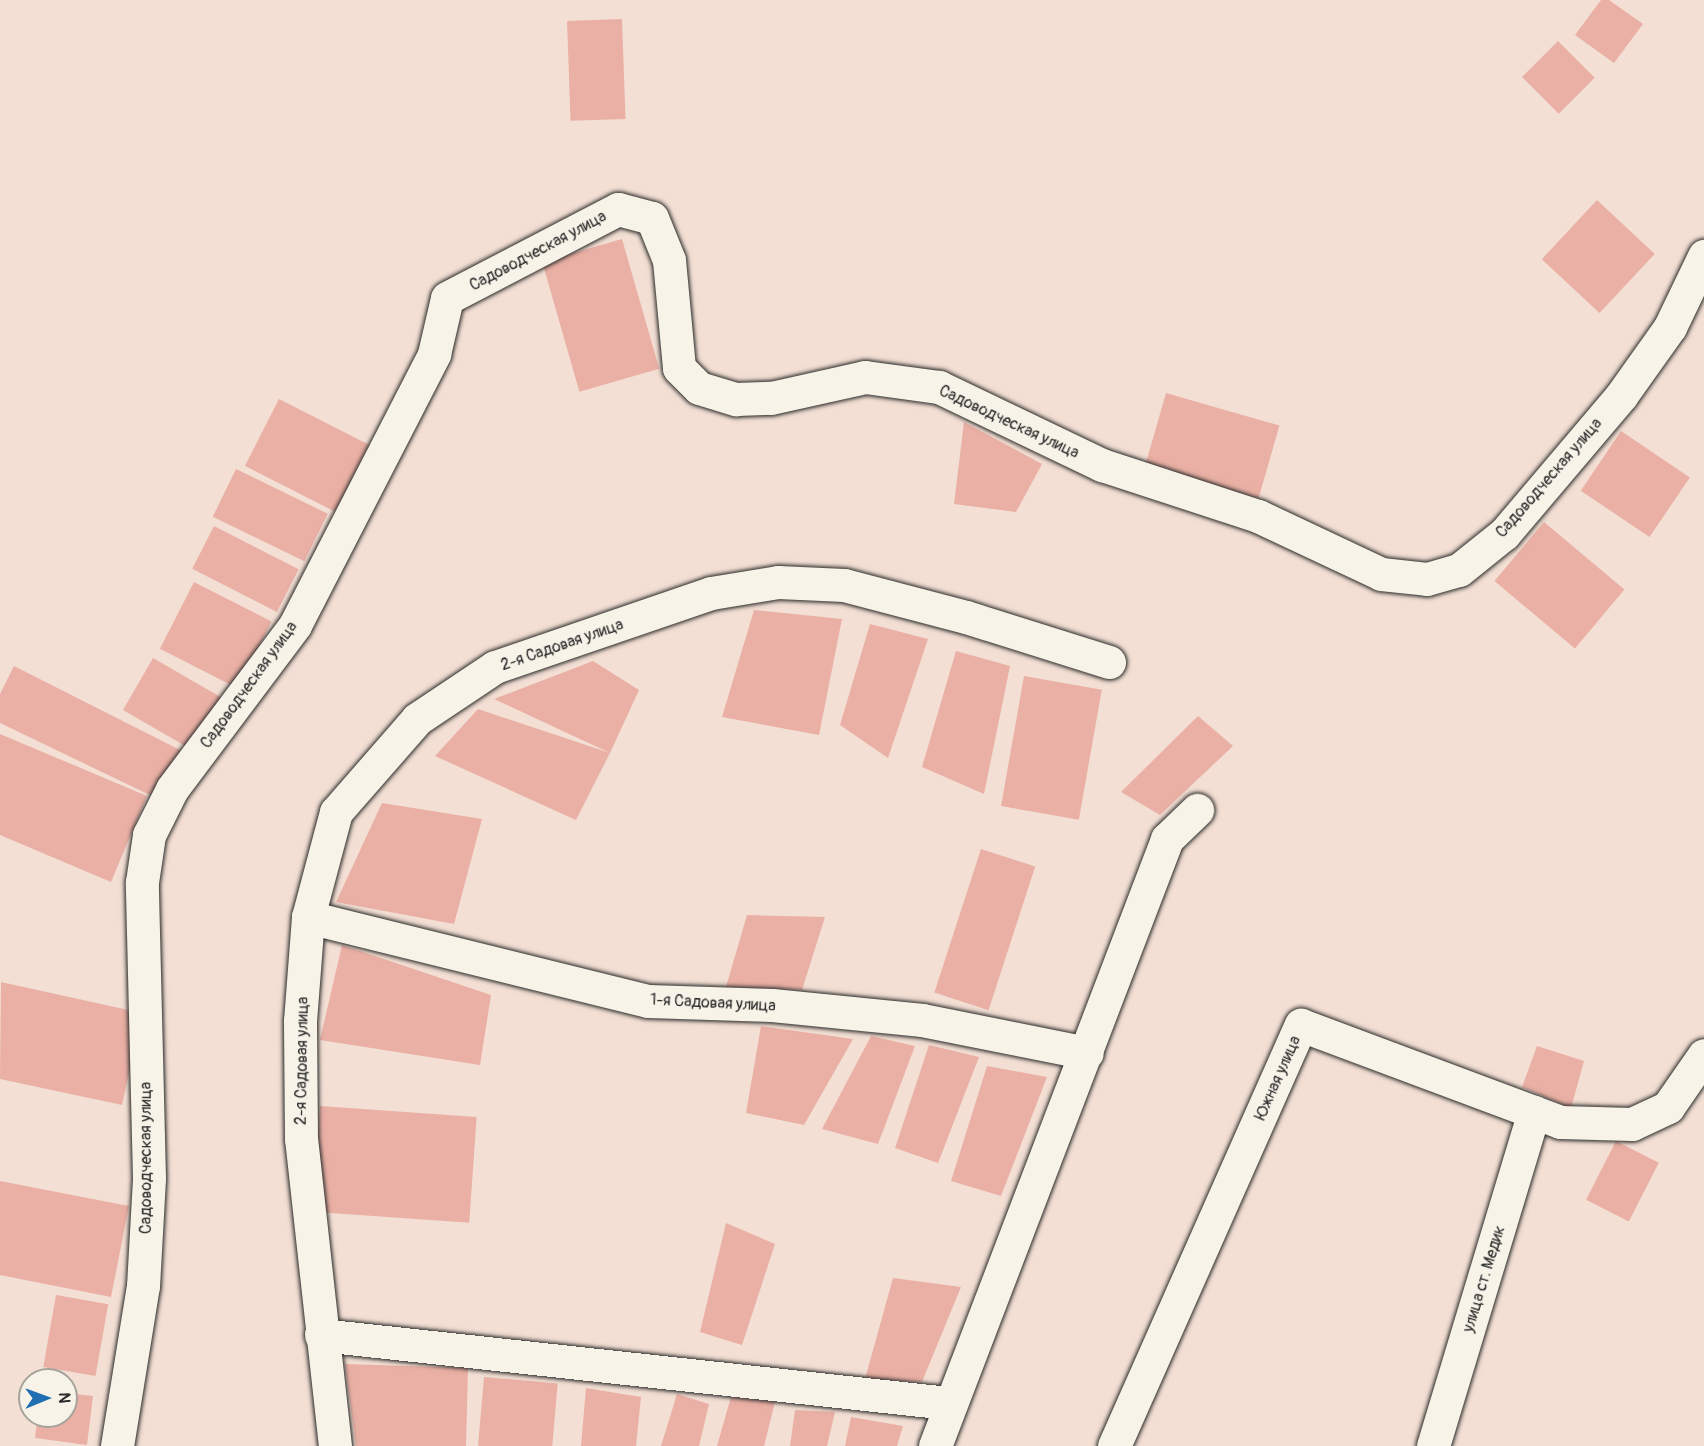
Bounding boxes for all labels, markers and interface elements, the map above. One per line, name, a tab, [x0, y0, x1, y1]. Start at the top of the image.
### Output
street label: Садоводческая улица	[466, 207, 610, 295]
street label: Садоводческая улица	[936, 381, 1082, 463]
street label: Садоводческая улица	[1492, 414, 1606, 542]
street label: 2-я Садовая улица	[498, 615, 626, 675]
street label: Садоводческая улица	[197, 618, 301, 752]
street label: 1-я Садовая улица	[650, 990, 776, 1016]
street label: 2-я Садовая улица	[291, 997, 313, 1125]
street label: Южная улица	[1251, 1033, 1305, 1123]
street label: Садоводческая улица	[136, 1082, 156, 1234]
street label: улица ст. Медик	[1459, 1223, 1509, 1335]
north arrow	[18, 1368, 78, 1428]
text: N	[54, 1392, 74, 1403]

